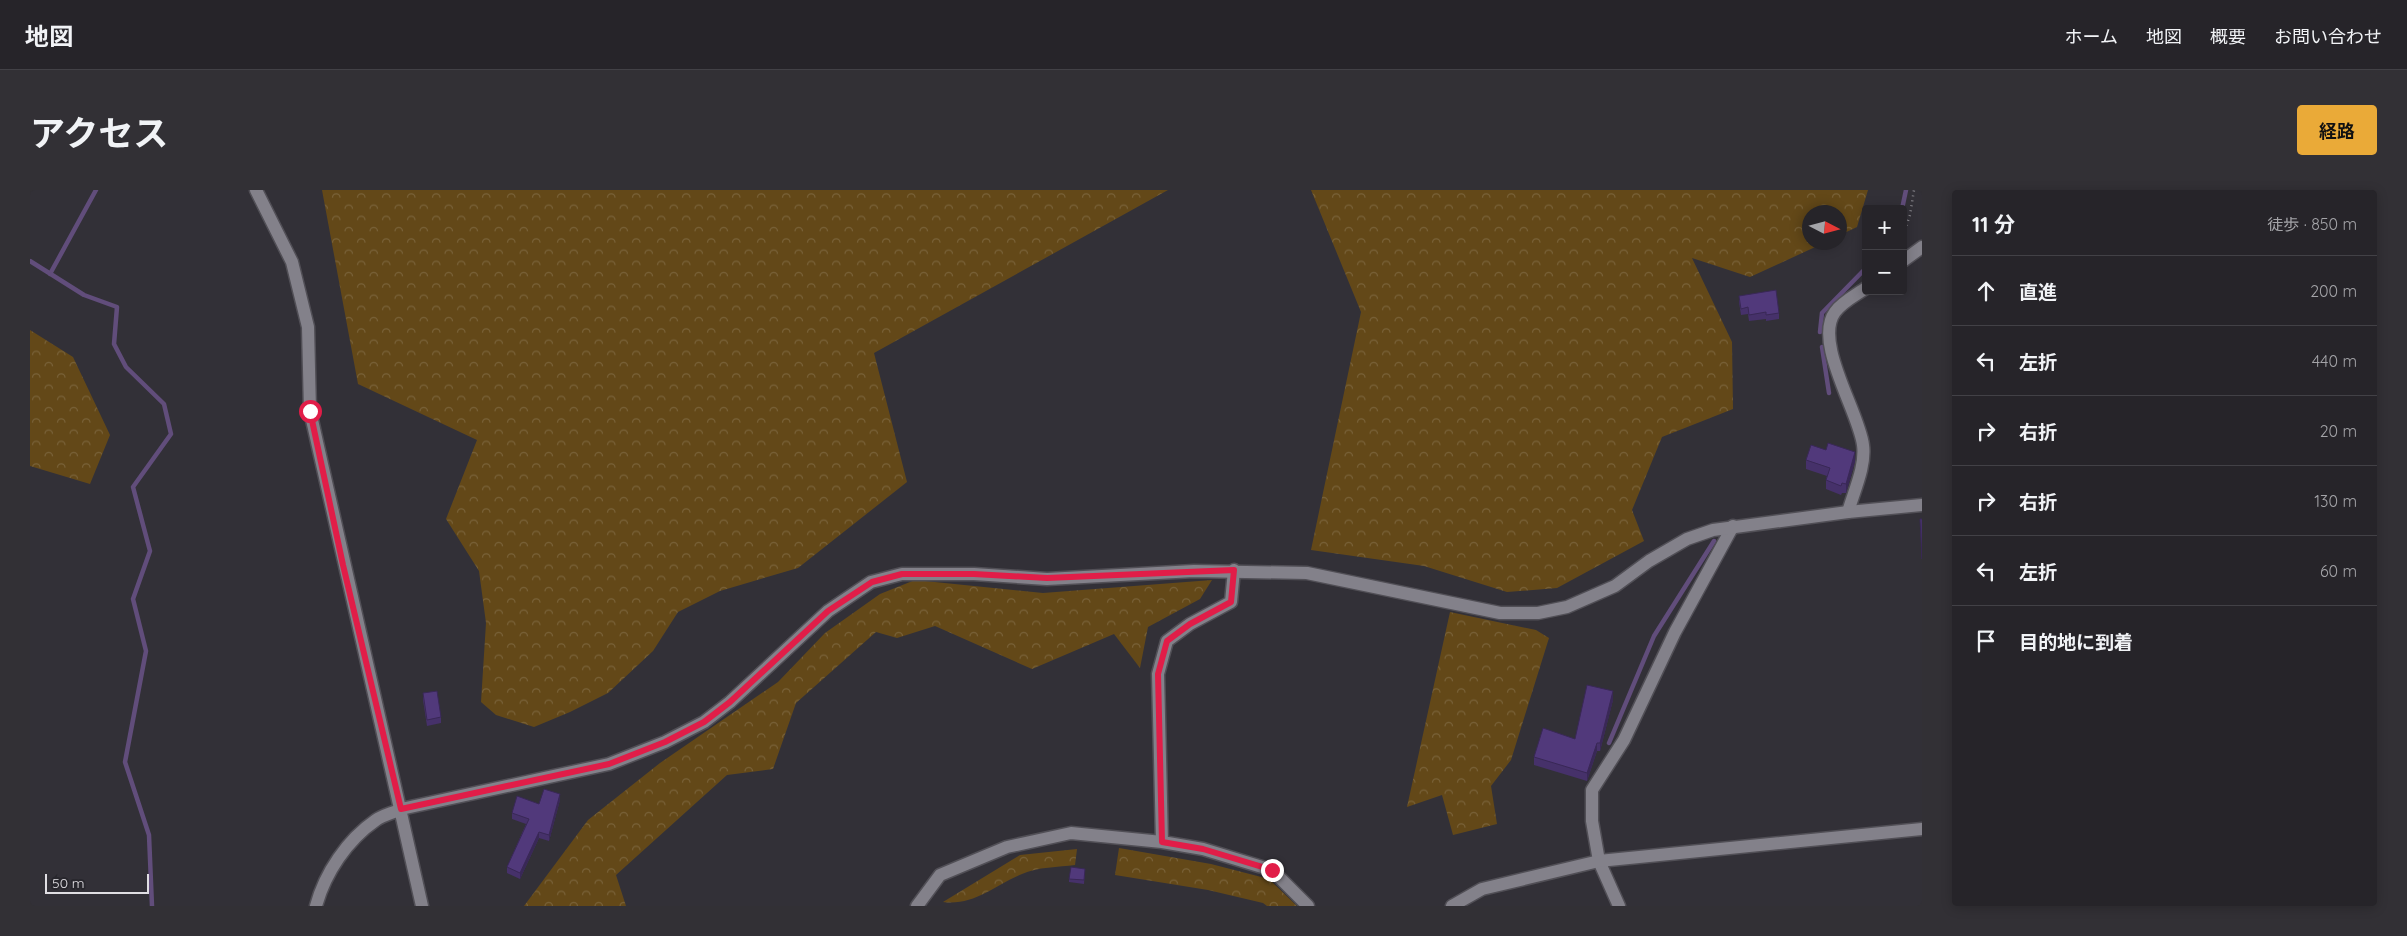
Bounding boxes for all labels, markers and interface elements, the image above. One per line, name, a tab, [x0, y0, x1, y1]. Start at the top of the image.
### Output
text: 地図	[25, 21, 73, 51]
text: ホーム	[2065, 25, 2118, 48]
text: 地図	[2146, 25, 2182, 48]
text: 概要	[2210, 25, 2246, 48]
text: お問い合わせ	[2274, 25, 2382, 48]
button: 経路	[2297, 105, 2377, 155]
text: アクセス	[30, 111, 168, 155]
north arrow	[1802, 205, 1847, 250]
map controls	[1862, 205, 1907, 295]
button: +	[1862, 205, 1907, 250]
text: 11 分	[1972, 211, 2015, 237]
text: 徒歩 · 850 m	[2267, 214, 2357, 234]
button: −	[1862, 250, 1907, 295]
icon: ahead	[1972, 277, 2000, 305]
text: 直進	[2019, 280, 2057, 304]
text: 200 m	[2310, 281, 2357, 301]
icon: left	[1972, 347, 2000, 375]
text: 左折	[2019, 350, 2057, 374]
text: 440 m	[2312, 351, 2357, 371]
route start	[299, 400, 322, 423]
icon: right	[1972, 417, 2000, 445]
text: 右折	[2019, 420, 2057, 444]
text: 20 m	[2320, 421, 2357, 441]
icon: right	[1972, 487, 2000, 515]
text: 右折	[2019, 490, 2057, 514]
text: 130 m	[2314, 491, 2357, 511]
icon: left	[1972, 557, 2000, 585]
text: 左折	[2019, 560, 2057, 584]
text: 60 m	[2320, 561, 2357, 581]
icon: arrive	[1972, 627, 2000, 655]
text: 目的地に到着	[2019, 630, 2133, 654]
route end	[1261, 859, 1284, 882]
scale bar	[45, 871, 149, 894]
text: 50 m	[52, 874, 85, 892]

